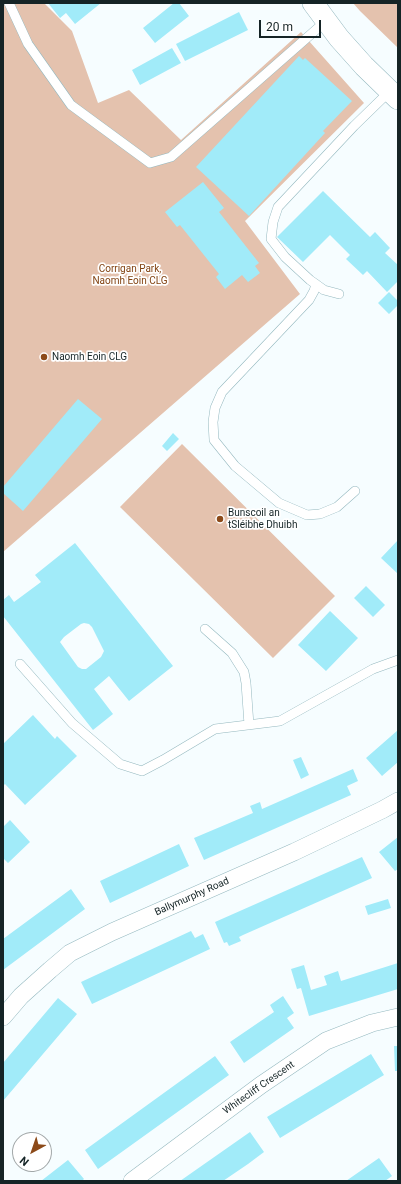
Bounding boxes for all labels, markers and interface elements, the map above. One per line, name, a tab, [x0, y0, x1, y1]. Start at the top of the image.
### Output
scale bar	[261, 12, 323, 38]
text: 20 m	[266, 20, 293, 34]
park label: Corrigan Park, Naomh Eoin CLG	[92, 263, 168, 286]
place label: Naomh Eoin CLG	[52, 351, 127, 363]
marker: Naomh Eoin CLG	[39, 352, 49, 362]
place label: Bunscoil an tSléibhe Dhuibh	[228, 507, 297, 530]
marker: Bunscoil an tSléibhe Dhuibh	[215, 514, 225, 524]
street label: Ballymurphy Road	[153, 875, 231, 919]
street label: Whitecliff Crescent	[221, 1059, 297, 1117]
north arrow	[12, 1132, 52, 1172]
text: N	[17, 1153, 32, 1168]

